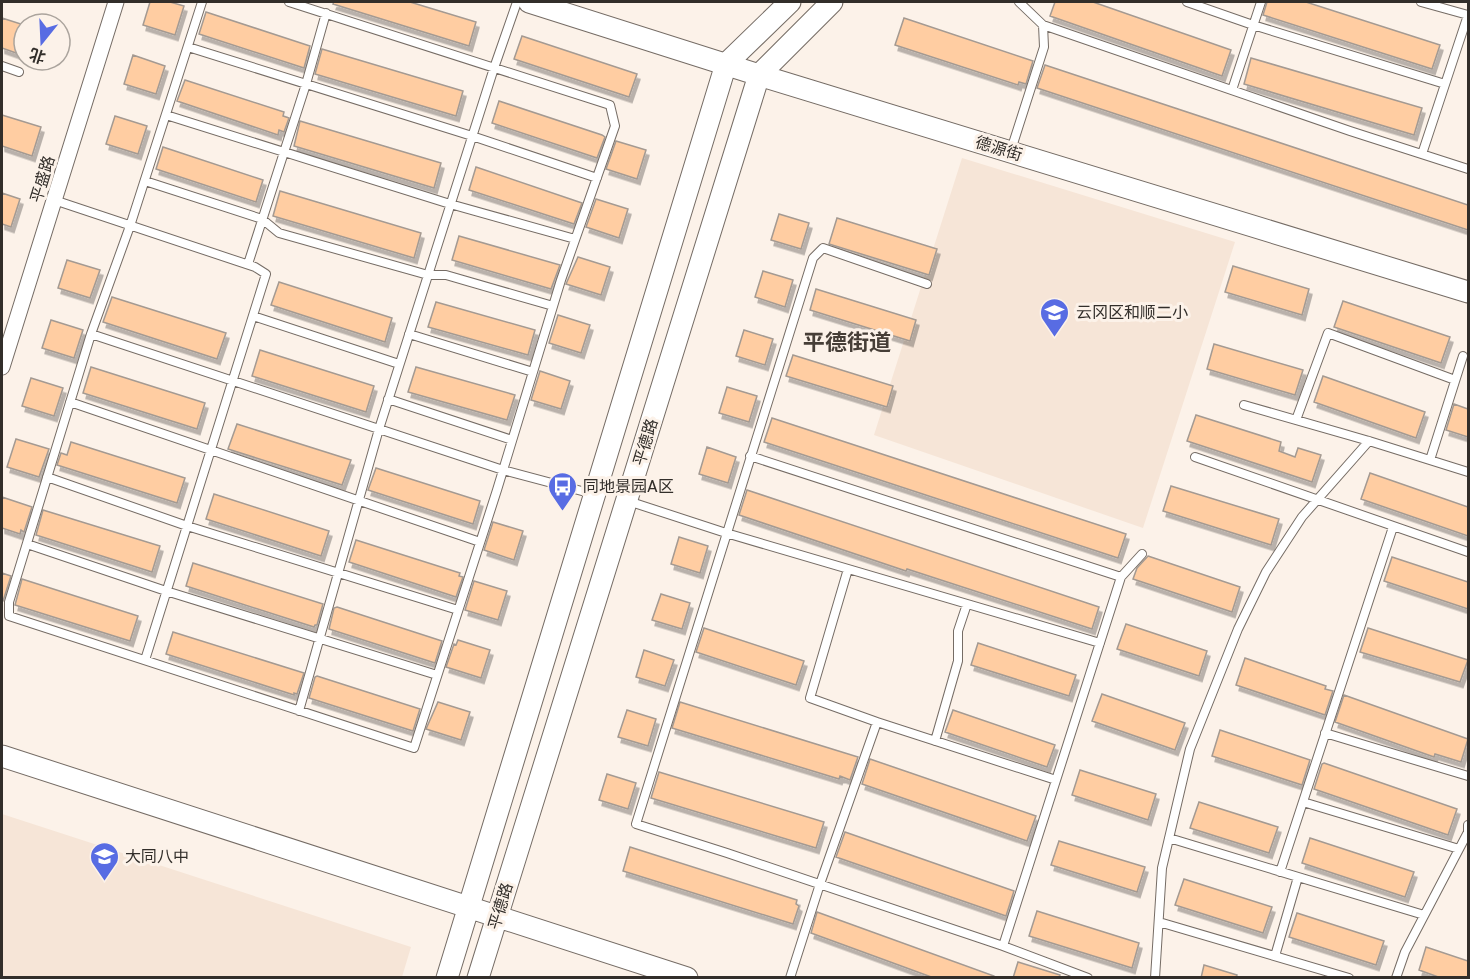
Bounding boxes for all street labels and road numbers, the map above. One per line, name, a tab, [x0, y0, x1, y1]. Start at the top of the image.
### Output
street label: 德源街	[973, 131, 1025, 165]
street label: 平盛路	[25, 153, 59, 205]
street label: 平德路	[628, 416, 662, 468]
street label: 平德路	[483, 880, 517, 932]

